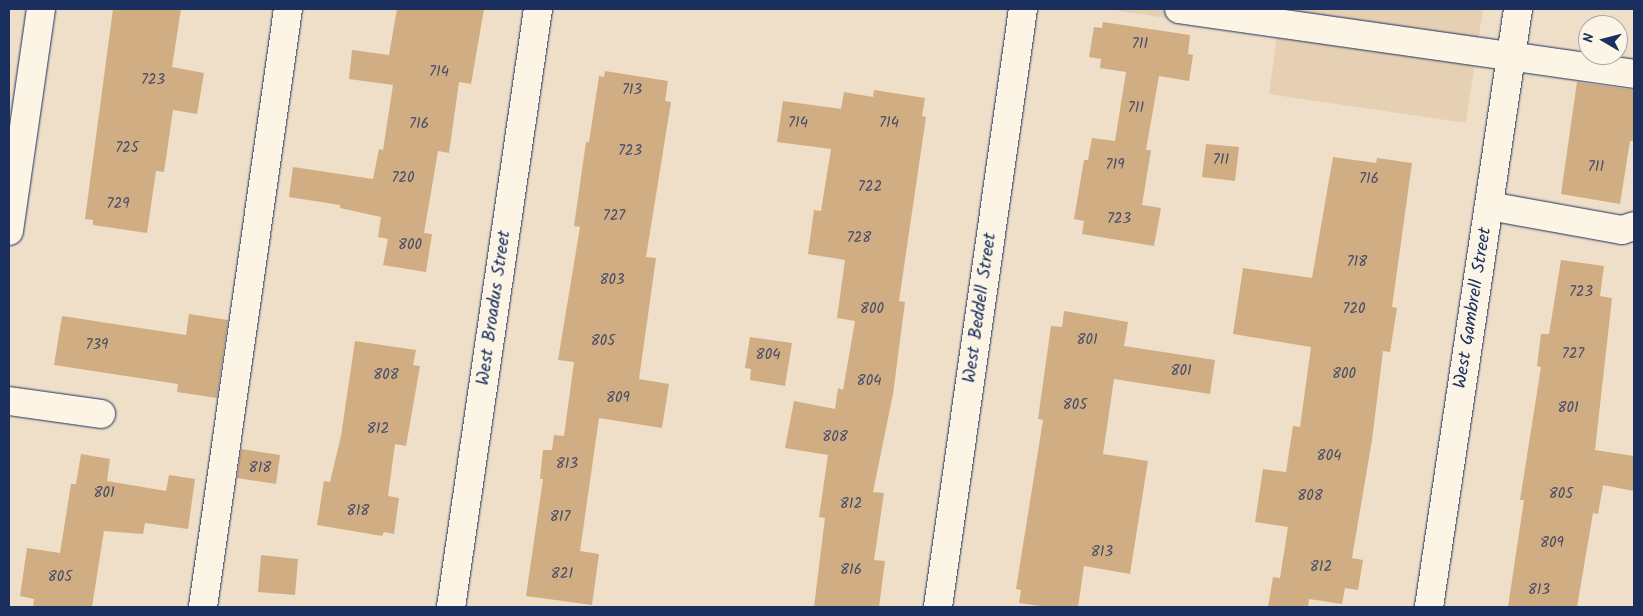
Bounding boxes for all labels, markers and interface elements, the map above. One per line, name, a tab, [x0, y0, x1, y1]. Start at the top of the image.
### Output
north arrow	[1578, 15, 1628, 65]
text: N	[1578, 32, 1601, 44]
house number: 711	[1132, 36, 1148, 54]
house number: 714	[429, 64, 449, 82]
house number: 723	[141, 72, 165, 90]
house number: 713	[622, 82, 642, 100]
house number: 711	[1128, 100, 1144, 118]
house number: 714	[788, 115, 808, 133]
house number: 714	[879, 115, 899, 133]
house number: 716	[409, 116, 429, 134]
house number: 725	[115, 140, 139, 158]
house number: 723	[618, 143, 642, 161]
house number: 711	[1213, 152, 1229, 170]
house number: 719	[1106, 157, 1124, 175]
house number: 711	[1588, 159, 1604, 177]
house number: 720	[391, 170, 415, 188]
house number: 716	[1359, 171, 1379, 189]
house number: 722	[858, 179, 882, 197]
house number: 729	[107, 196, 129, 214]
house number: 727	[603, 208, 625, 226]
house number: 723	[1107, 211, 1131, 229]
street label: West Gambrell Street	[1451, 226, 1497, 390]
street label: West Broadus Street	[473, 229, 517, 387]
house number: 728	[847, 230, 871, 248]
street label: West Beddell Street	[960, 232, 1002, 384]
house number: 800	[398, 237, 422, 255]
house number: 718	[1347, 254, 1367, 272]
house number: 803	[599, 272, 625, 290]
house number: 723	[1569, 284, 1593, 302]
house number: 800	[860, 301, 884, 319]
house number: 720	[1342, 301, 1366, 319]
house number: 801	[1076, 332, 1098, 350]
house number: 805	[591, 333, 615, 351]
house number: 739	[86, 337, 108, 355]
house number: 727	[1562, 346, 1584, 364]
house number: 804	[756, 347, 780, 365]
house number: 801	[1170, 363, 1192, 381]
house number: 800	[1332, 366, 1356, 384]
house number: 808	[373, 367, 399, 385]
house number: 804	[857, 373, 881, 391]
house number: 809	[606, 390, 630, 408]
house number: 805	[1063, 397, 1087, 415]
house number: 801	[1557, 400, 1579, 418]
house number: 812	[367, 421, 389, 439]
house number: 808	[822, 429, 848, 447]
house number: 804	[1317, 448, 1341, 466]
house number: 813	[556, 456, 578, 474]
house number: 818	[249, 460, 271, 478]
house number: 801	[93, 485, 115, 503]
house number: 805	[1549, 486, 1573, 504]
house number: 808	[1297, 488, 1323, 506]
house number: 812	[840, 496, 862, 514]
house number: 818	[347, 503, 369, 521]
house number: 817	[550, 509, 570, 527]
house number: 809	[1540, 535, 1564, 553]
house number: 813	[1091, 544, 1113, 562]
house number: 812	[1310, 559, 1332, 577]
house number: 816	[840, 562, 862, 580]
house number: 821	[551, 566, 573, 584]
house number: 805	[48, 569, 72, 587]
house number: 813	[1528, 582, 1550, 600]

